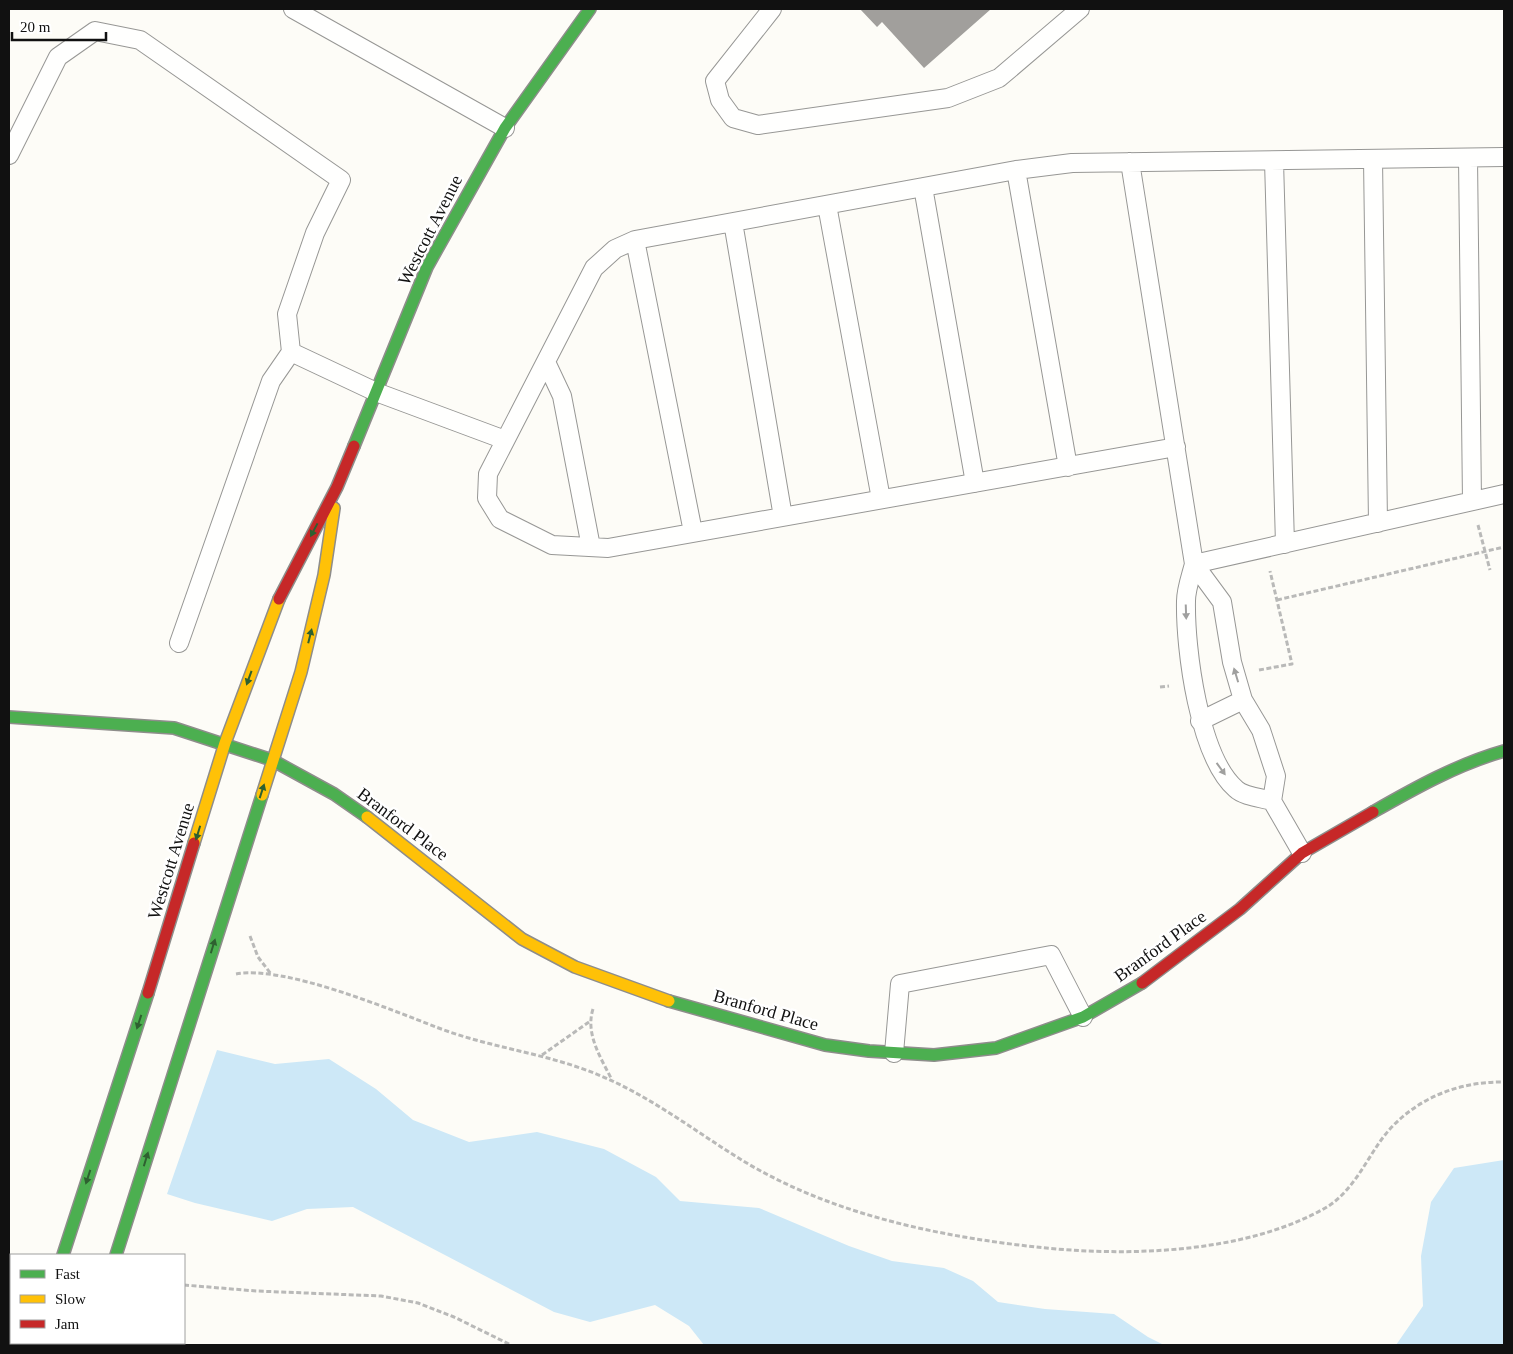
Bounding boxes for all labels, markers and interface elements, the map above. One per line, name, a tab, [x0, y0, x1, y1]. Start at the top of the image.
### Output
scale bar	[12, 10, 106, 42]
text: 20 m	[20, 19, 51, 35]
street label: Westcott Avenue	[394, 172, 466, 288]
one-way arrow	[310, 523, 318, 537]
one-way arrow	[1182, 604, 1190, 620]
one-way arrow	[306, 628, 314, 643]
one-way arrow	[1232, 668, 1239, 683]
one-way arrow	[245, 671, 252, 686]
one-way arrow	[1216, 762, 1226, 776]
one-way arrow	[259, 783, 266, 798]
street label: Branford Place	[354, 783, 452, 865]
street label: Westcott Avenue	[144, 800, 198, 922]
one-way arrow	[193, 825, 201, 840]
street label: Branford Place	[1110, 906, 1210, 986]
one-way arrow	[210, 938, 218, 953]
street label: Branford Place	[711, 985, 821, 1035]
one-way arrow	[134, 1015, 142, 1030]
one-way arrow	[143, 1151, 151, 1166]
one-way arrow	[84, 1169, 91, 1184]
legend	[10, 1254, 185, 1344]
text: Fast	[55, 1266, 81, 1282]
text: Slow	[55, 1291, 86, 1307]
text: Jam	[55, 1316, 79, 1332]

